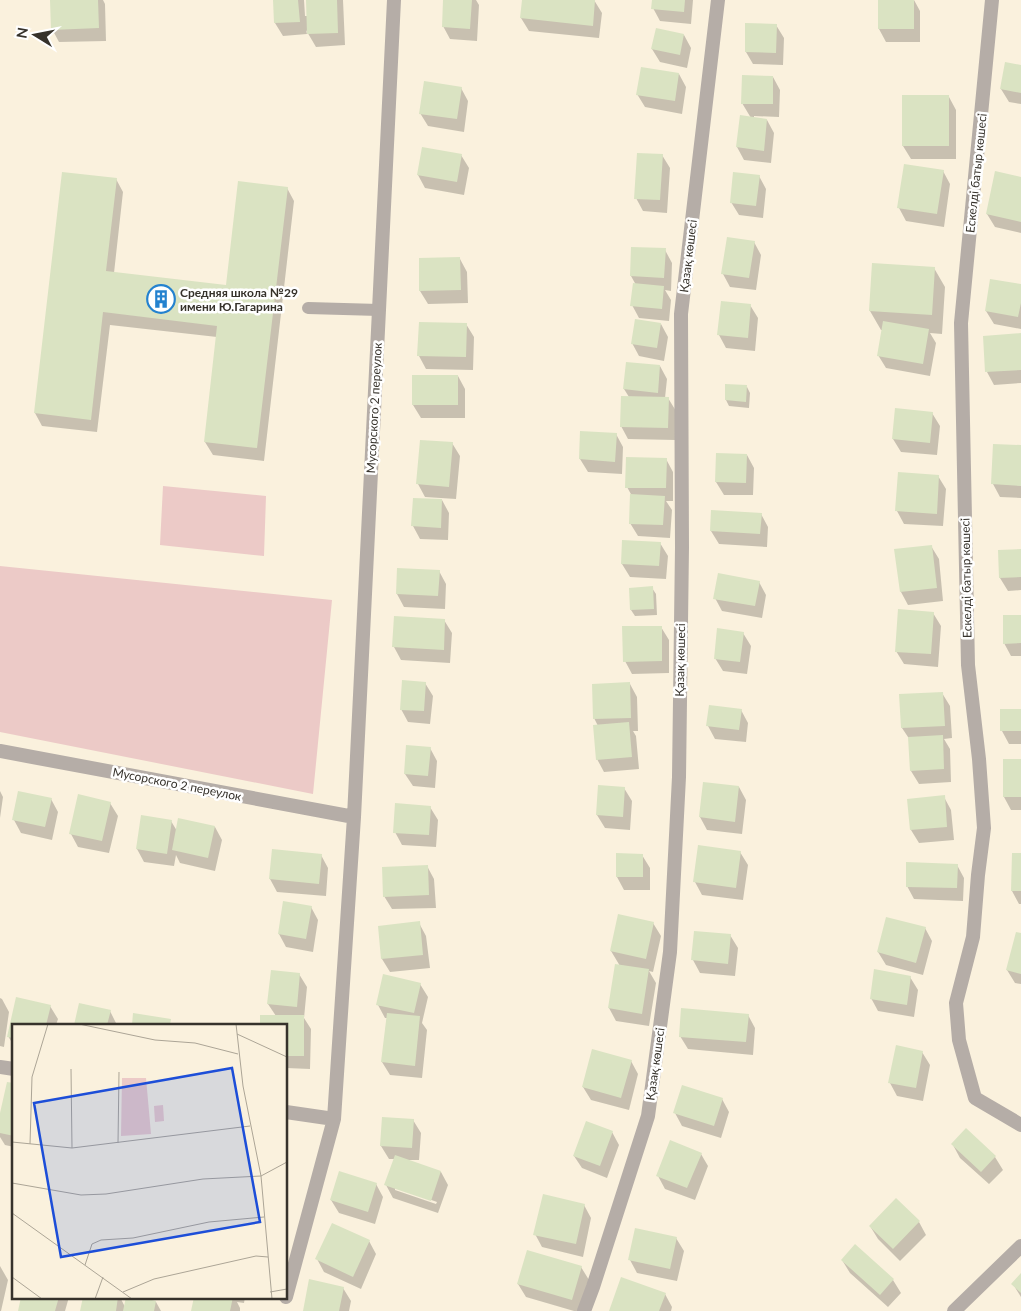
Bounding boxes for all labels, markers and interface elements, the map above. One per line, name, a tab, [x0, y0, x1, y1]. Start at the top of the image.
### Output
north arrow	[10, 10, 60, 60]
text: N	[12, 26, 31, 39]
street label: Ескелді батыр көшесі	[962, 112, 990, 233]
street label: Қазақ көшесі	[676, 219, 700, 293]
building icon: Средняя школа №29 имени Ю.Гагарина	[146, 284, 176, 314]
place label: Средняя школа №29 имени Ю.Гагарина	[180, 285, 298, 314]
street label: Мусорского 2 переулок	[363, 341, 385, 474]
street label: Ескелді батыр көшесі	[957, 518, 975, 638]
street label: Қазақ көшесі	[672, 623, 688, 697]
street label: Мусорского 2 переулок	[111, 764, 243, 804]
inset map	[12, 1024, 288, 1298]
street label: Қазақ көшесі	[642, 1027, 668, 1101]

